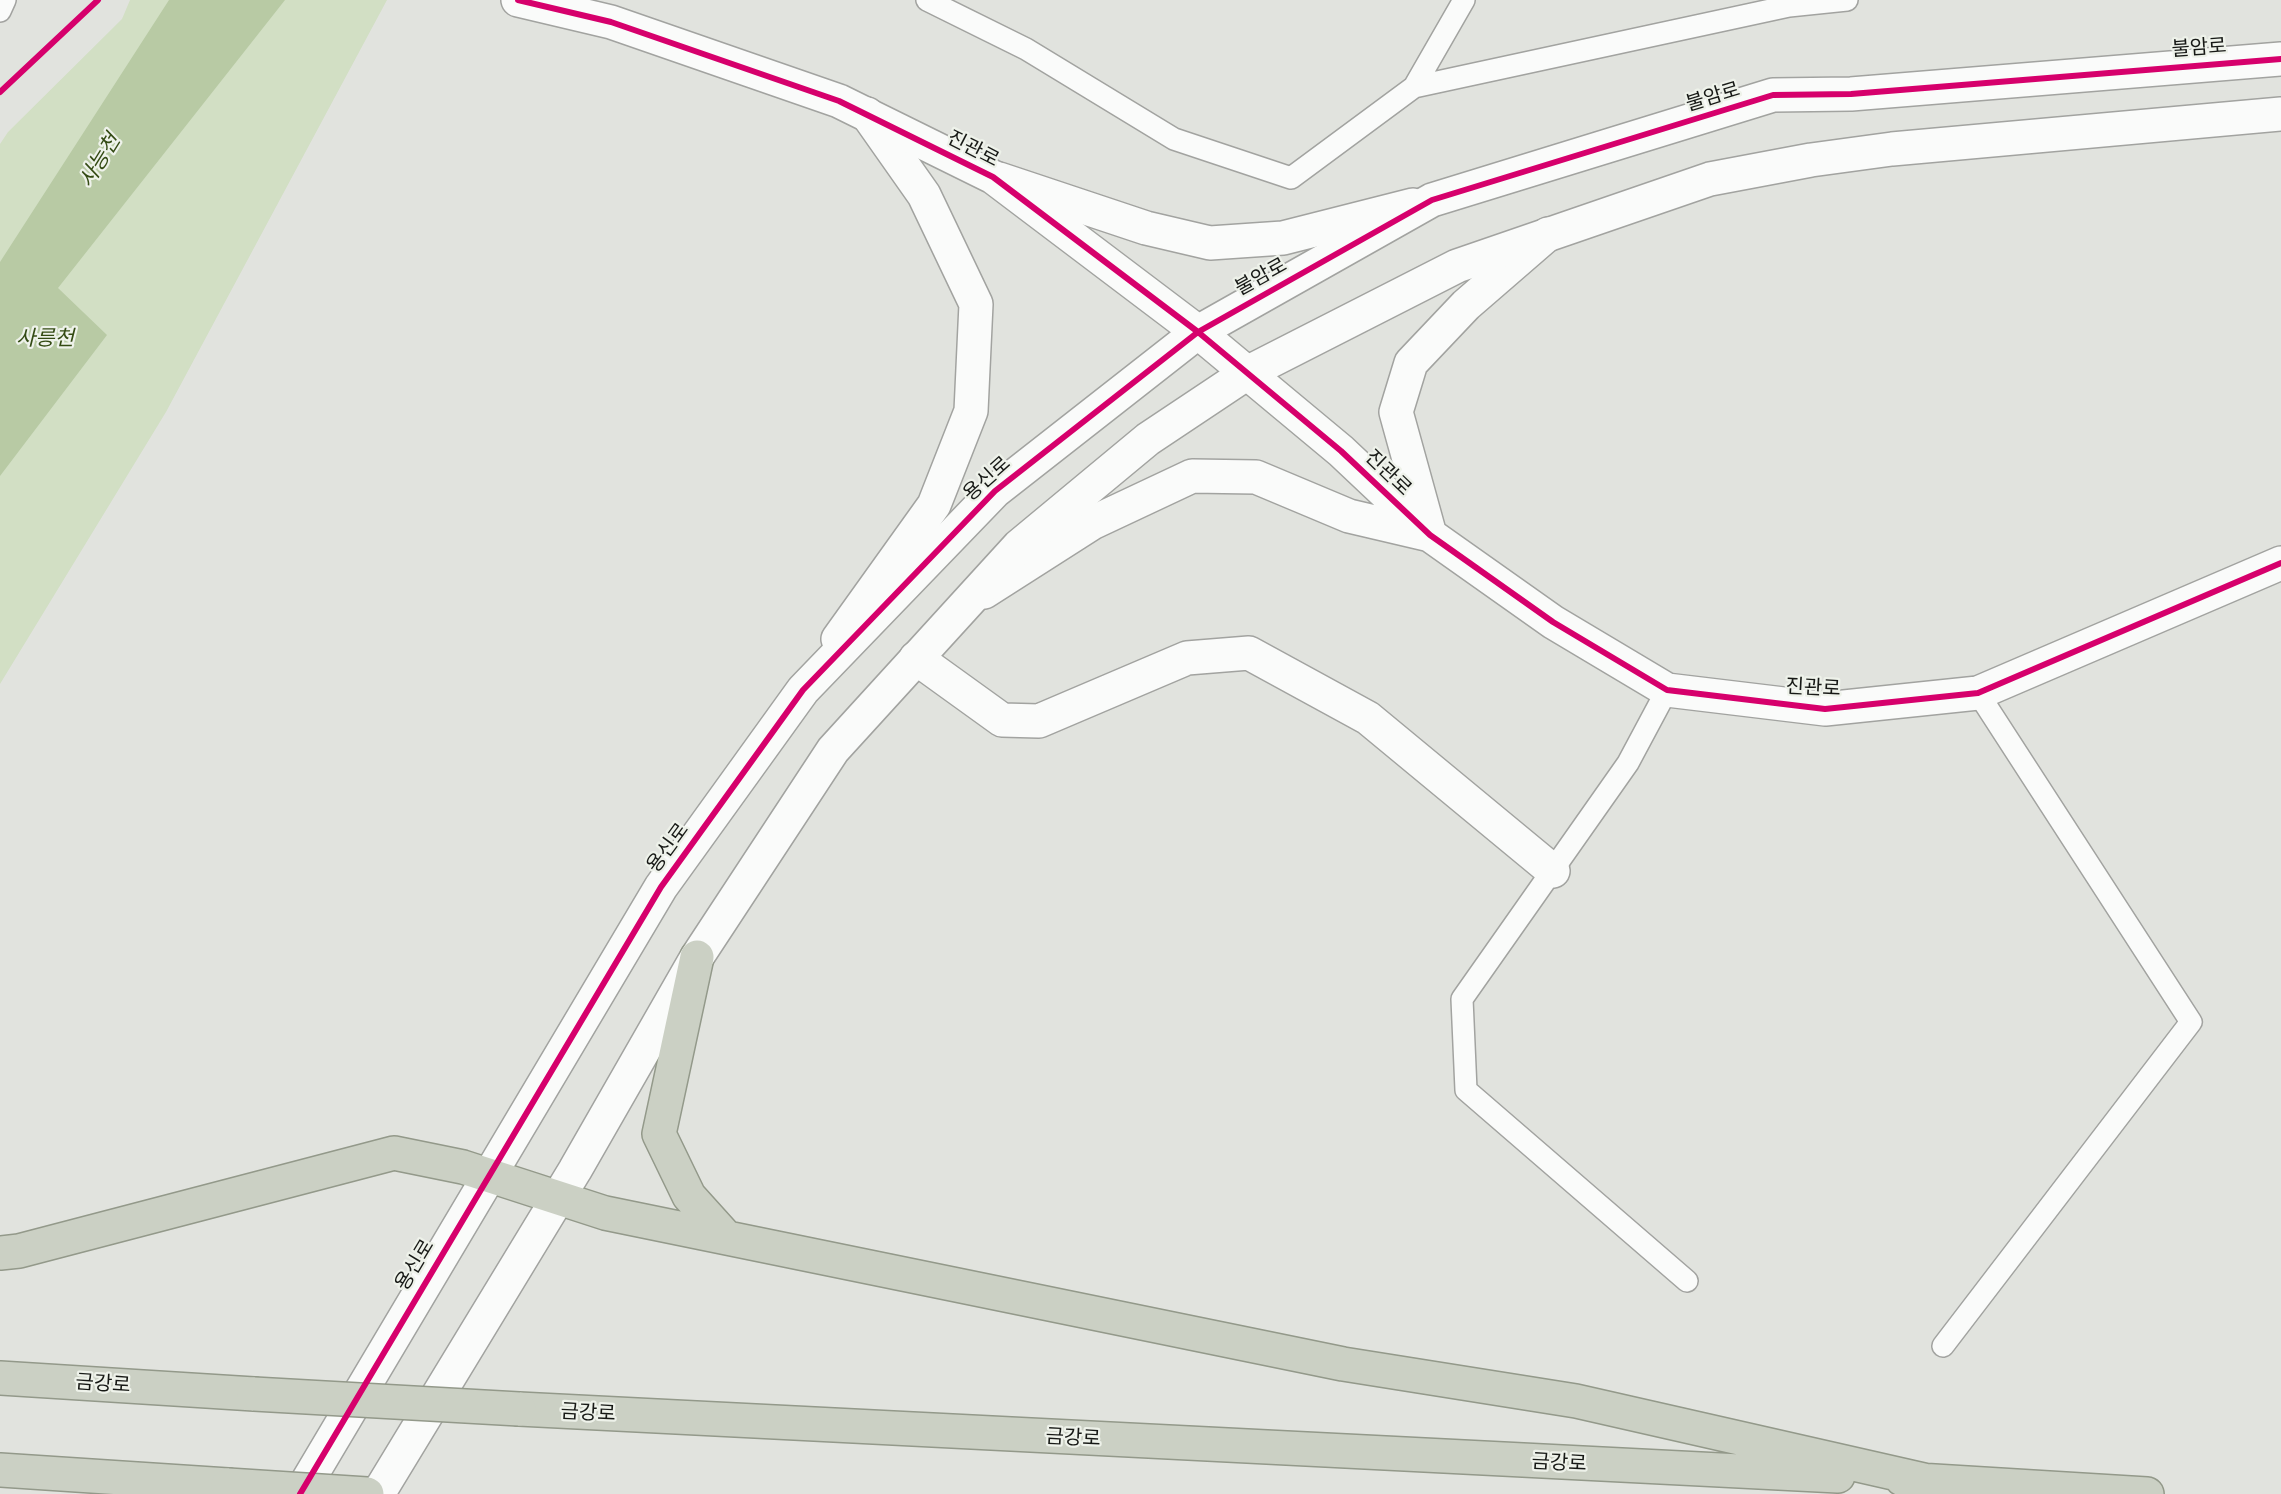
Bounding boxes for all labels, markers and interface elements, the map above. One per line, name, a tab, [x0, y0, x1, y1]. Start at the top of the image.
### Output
street label: 불암로	[2171, 34, 2227, 62]
street label: 불암로	[1683, 77, 1743, 117]
street label: 진관로	[943, 126, 1003, 172]
water label: 사능천	[74, 130, 126, 192]
street label: 불암로	[1231, 253, 1291, 301]
water label: 사릉천	[16, 326, 74, 352]
street label: 진관로	[1360, 445, 1416, 501]
street label: 용신로	[958, 452, 1016, 506]
street label: 진관로	[1785, 675, 1841, 701]
street label: 용신로	[642, 819, 694, 877]
street label: 용신로	[390, 1235, 440, 1295]
street label: 금강로	[75, 1370, 131, 1398]
street label: 금강로	[560, 1400, 616, 1426]
street label: 금강로	[1045, 1425, 1101, 1451]
street label: 금강로	[1531, 1450, 1587, 1476]

